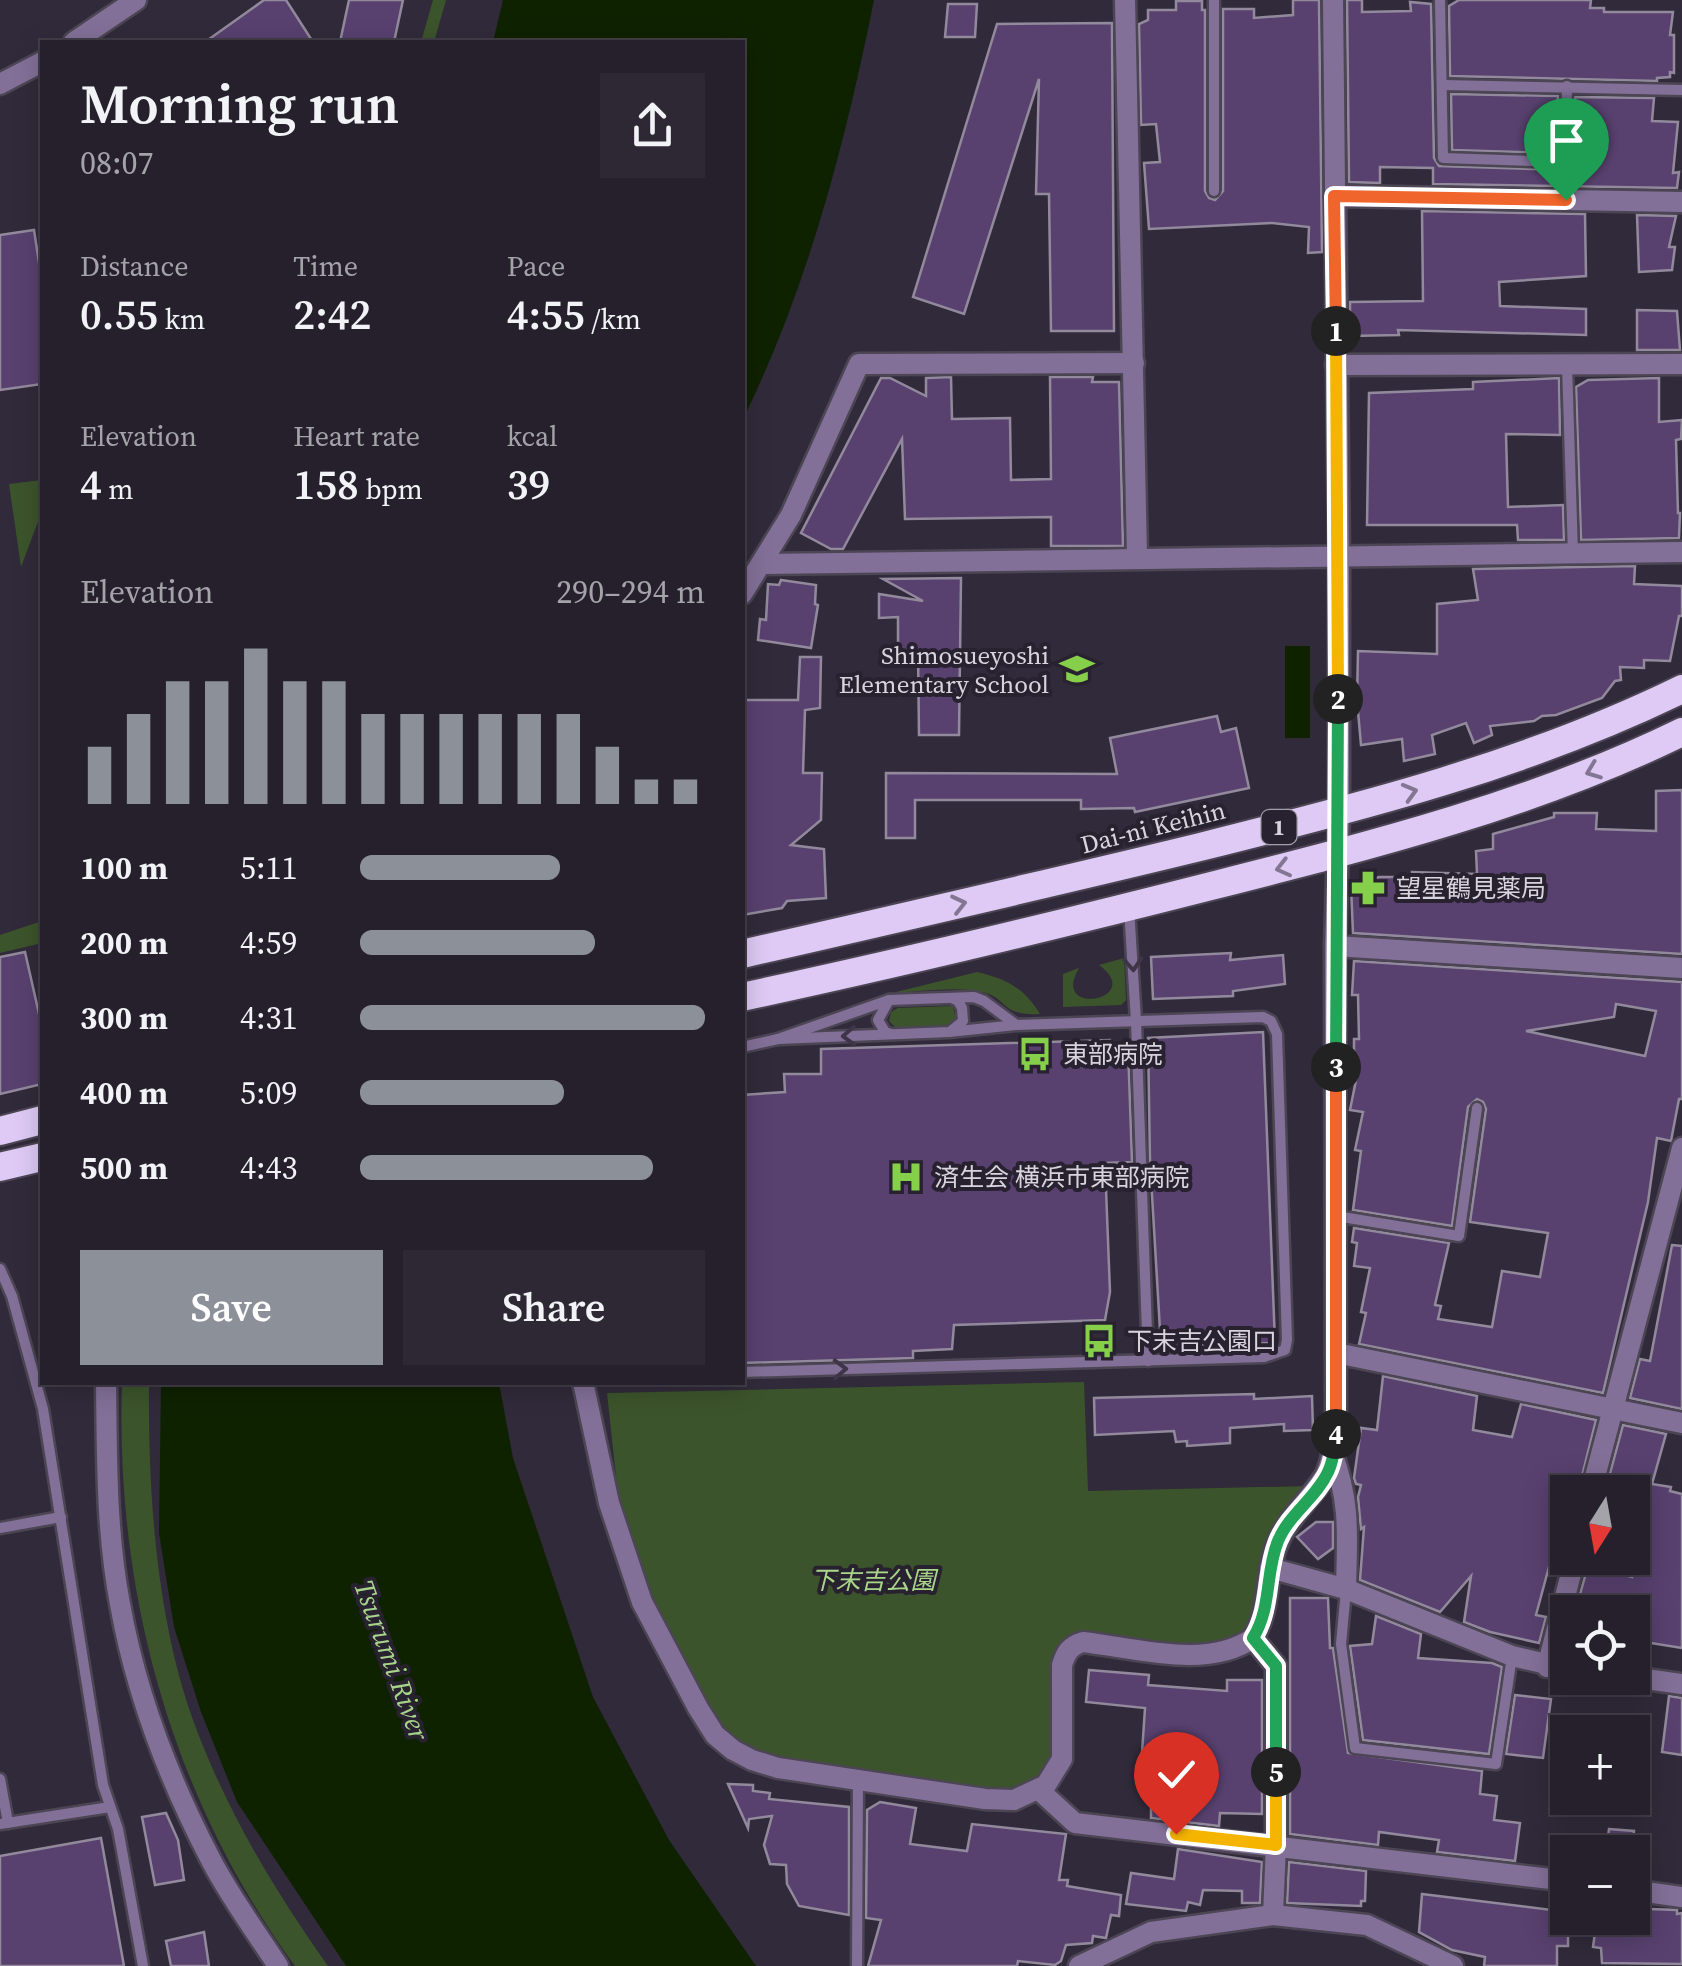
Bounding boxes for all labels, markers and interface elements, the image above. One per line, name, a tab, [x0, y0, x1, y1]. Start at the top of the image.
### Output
text: Morning run	[80, 66, 399, 141]
button: share	[600, 73, 705, 178]
pin	[1524, 98, 1609, 201]
icon: arrive	[1539, 113, 1594, 168]
text: 08:07	[80, 141, 154, 185]
text: Distance	[80, 247, 189, 285]
text: Time	[293, 247, 358, 285]
text: Pace	[507, 247, 565, 285]
text: 0.55	[80, 285, 158, 343]
text: 2:42	[293, 285, 371, 343]
text: 4:55	[507, 285, 585, 343]
text: km	[158, 300, 205, 338]
text: /km	[585, 300, 641, 338]
pin: 1	[1311, 306, 1361, 356]
text: 1	[1328, 312, 1344, 350]
text: Elevation	[80, 417, 197, 455]
text: Heart rate	[293, 417, 420, 455]
text: kcal	[507, 417, 558, 455]
text: 4	[80, 455, 102, 513]
text: 158	[293, 455, 359, 513]
text: 39	[507, 455, 550, 513]
text: m	[102, 470, 134, 508]
text: bpm	[359, 470, 423, 508]
text: Elevation	[80, 570, 214, 614]
text: 290–294 m	[556, 570, 705, 614]
place label: Shimosueyoshi Elementary School	[839, 638, 1049, 701]
school or university icon: Shimosueyoshi Elementary School	[1058, 650, 1096, 688]
pin: 2	[1313, 674, 1363, 724]
text: 2	[1330, 680, 1346, 718]
one-way arrow	[1585, 759, 1602, 779]
one-way arrow	[1401, 783, 1418, 804]
street label: Dai-ni Keihin	[1077, 793, 1229, 861]
road number: 1	[1262, 810, 1296, 844]
text: 100 m	[80, 846, 168, 890]
text: 5:11	[240, 846, 298, 890]
one-way arrow	[1275, 856, 1292, 877]
pharmacy icon: 望星鶴見薬局	[1349, 869, 1387, 907]
place label: 望星鶴見薬局	[1396, 871, 1546, 905]
one-way arrow	[950, 895, 967, 916]
text: 200 m	[80, 921, 168, 965]
text: 4:59	[240, 921, 298, 965]
one-way arrow	[1122, 956, 1143, 972]
text: 300 m	[80, 996, 168, 1040]
text: 4:31	[240, 996, 298, 1040]
one-way arrow	[840, 1025, 856, 1046]
bus stop icon: 東部病院	[1016, 1035, 1054, 1073]
place label: 東部病院	[1063, 1037, 1163, 1071]
pin: 3	[1311, 1042, 1361, 1092]
text: 3	[1328, 1048, 1344, 1086]
text: 400 m	[80, 1071, 168, 1115]
text: 5:09	[240, 1071, 298, 1115]
text: 500 m	[80, 1146, 168, 1190]
text: 4:43	[240, 1146, 298, 1190]
hospital icon: 済生会 横浜市東部病院	[887, 1158, 925, 1196]
place label: 済生会 横浜市東部病院	[934, 1160, 1190, 1194]
button: Save	[80, 1250, 383, 1365]
button: Share	[403, 1250, 705, 1365]
bus stop icon: 下末吉公園口	[1080, 1322, 1118, 1360]
place label: 下末吉公園口	[1127, 1324, 1277, 1358]
one-way arrow	[832, 1358, 848, 1379]
pin: 4	[1311, 1409, 1361, 1459]
text: 4	[1328, 1415, 1344, 1453]
north arrow	[1550, 1475, 1650, 1575]
map controls	[1550, 1475, 1650, 1935]
park label: 下末吉公園	[810, 1563, 938, 1597]
water label: Tsurumi River	[345, 1574, 439, 1746]
button: locate	[1550, 1595, 1650, 1695]
button: +	[1550, 1715, 1650, 1815]
pin	[1134, 1732, 1219, 1835]
icon: check	[1149, 1747, 1204, 1802]
pin: 5	[1251, 1747, 1301, 1797]
text: 5	[1268, 1753, 1284, 1791]
button: −	[1550, 1835, 1650, 1935]

